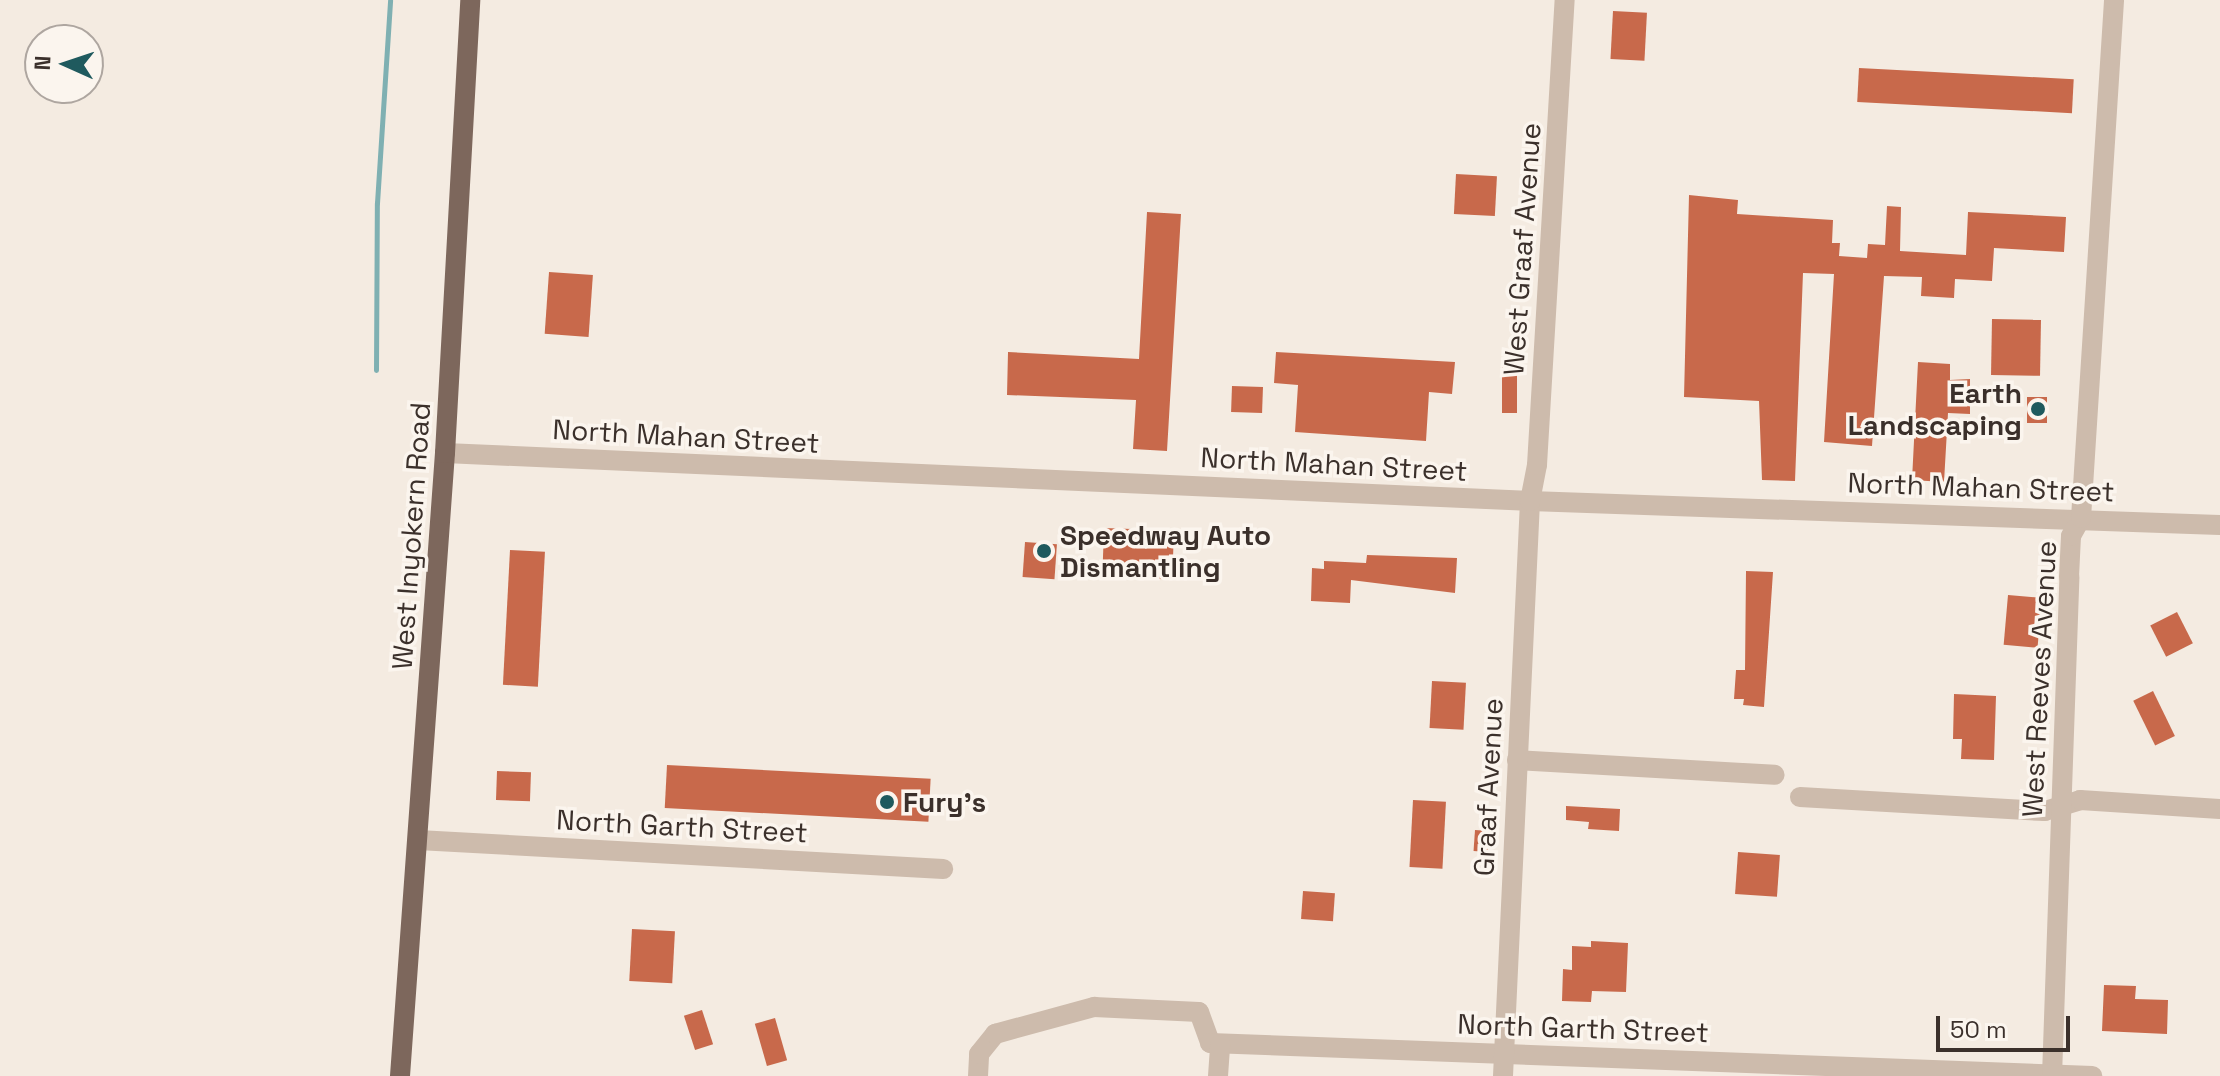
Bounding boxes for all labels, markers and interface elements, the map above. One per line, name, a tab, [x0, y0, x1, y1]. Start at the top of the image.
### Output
north arrow	[24, 24, 104, 104]
text: N	[28, 55, 56, 71]
street label: West Graaf Avenue	[1496, 121, 1548, 377]
place label: Earth Landscaping	[1848, 376, 2022, 442]
marker: Earth Landscaping	[2029, 400, 2047, 418]
street label: West Inyokern Road	[385, 401, 437, 671]
street label: North Mahan Street	[552, 412, 820, 460]
street label: North Mahan Street	[1200, 440, 1468, 488]
street label: North Mahan Street	[1847, 466, 2115, 508]
place label: Speedway Auto Dismantling	[1060, 518, 1272, 584]
street label: West Reeves Avenue	[2015, 540, 2063, 818]
marker: Speedway Auto Dismantling	[1035, 542, 1053, 560]
street label: Graaf Avenue	[1467, 697, 1509, 877]
place label: Fury's	[903, 785, 986, 819]
marker: Fury's	[878, 793, 896, 811]
street label: North Garth Street	[555, 803, 809, 849]
scale bar	[1940, 1000, 2074, 1050]
street label: North Garth Street	[1457, 1007, 1709, 1049]
text: 50 m	[1950, 1014, 2007, 1045]

